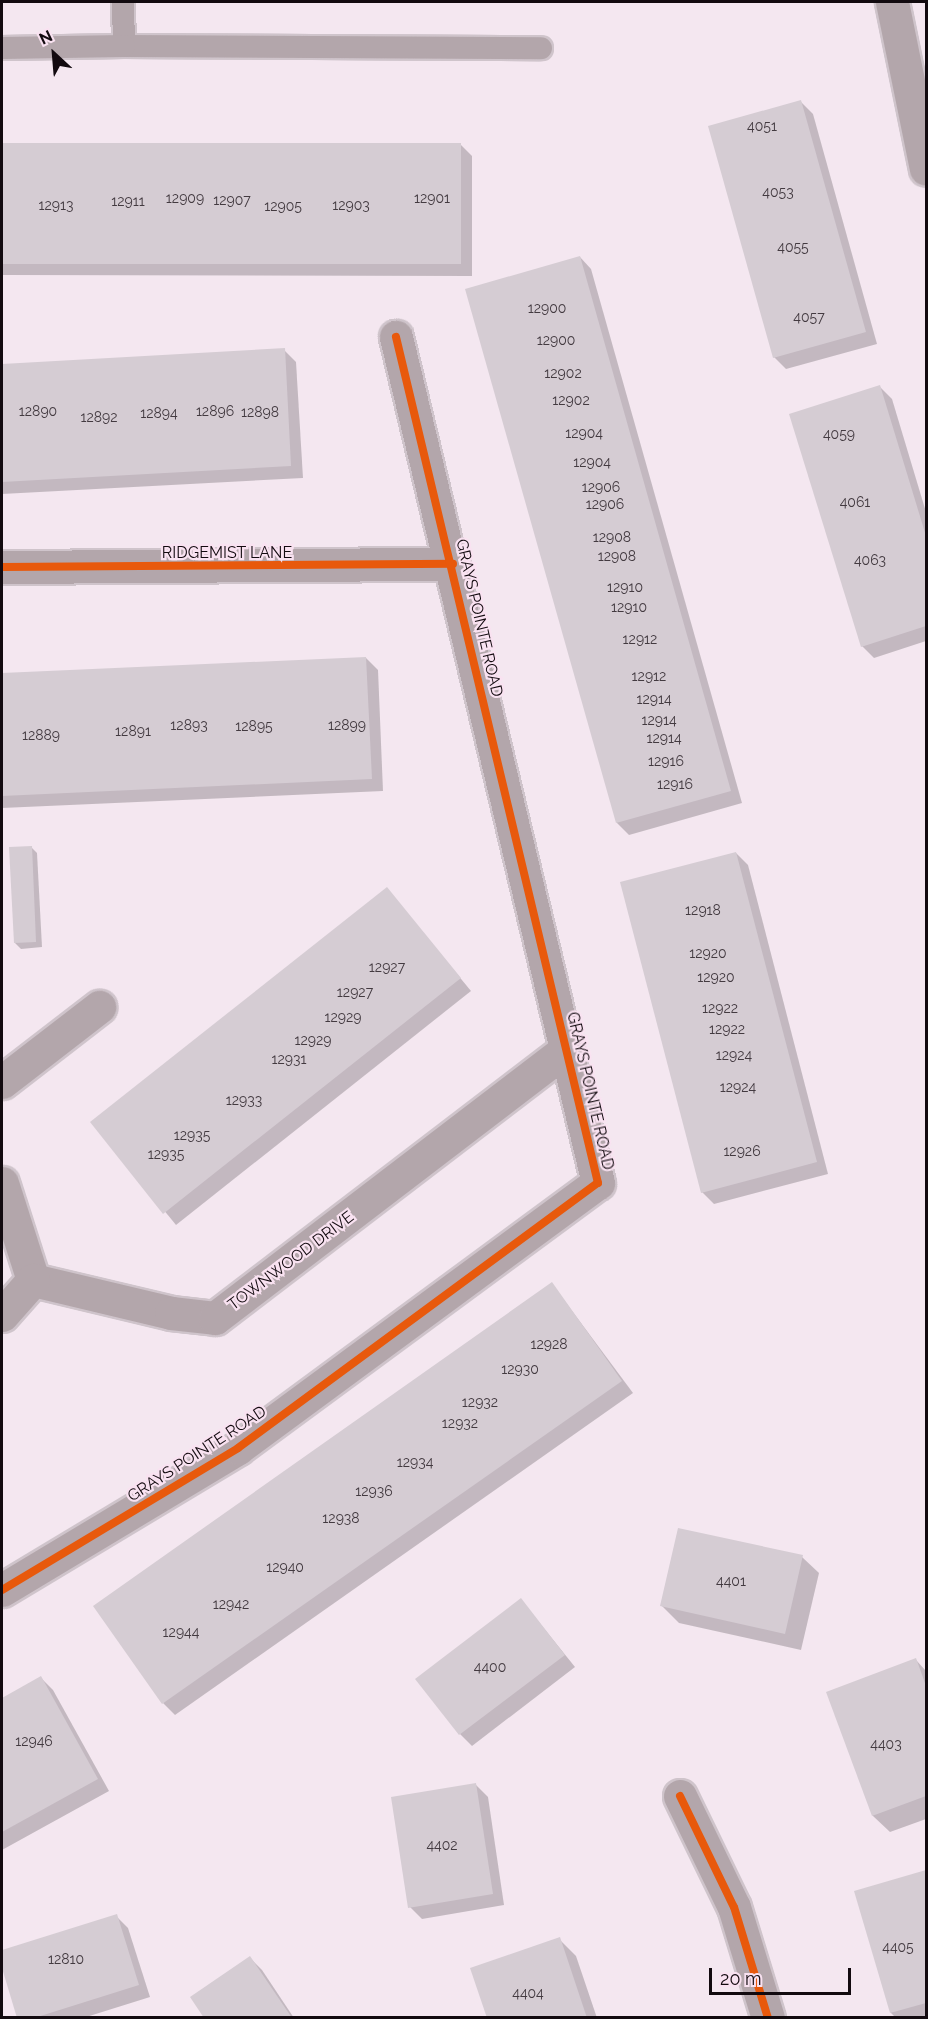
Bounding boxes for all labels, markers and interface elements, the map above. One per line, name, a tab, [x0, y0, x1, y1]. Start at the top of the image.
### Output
north arrow	[24, 24, 84, 84]
text: N	[36, 26, 56, 49]
house number: 4051	[747, 118, 777, 134]
house number: 4053	[762, 184, 794, 200]
house number: 12909	[166, 190, 204, 206]
house number: 12901	[414, 190, 450, 206]
house number: 12907	[213, 192, 251, 208]
house number: 12911	[111, 193, 145, 209]
house number: 12913	[39, 197, 73, 213]
house number: 12903	[332, 197, 370, 213]
house number: 12905	[264, 198, 302, 214]
house number: 4055	[777, 239, 809, 255]
house number: 12900	[528, 300, 566, 316]
house number: 4057	[793, 309, 825, 325]
house number: 12900	[537, 332, 575, 348]
house number: 12902	[544, 365, 582, 381]
house number: 12902	[552, 392, 590, 408]
house number: 12890	[19, 403, 57, 419]
house number: 12896	[196, 403, 234, 419]
house number: 12898	[241, 404, 279, 420]
house number: 12894	[140, 405, 178, 421]
house number: 12892	[80, 409, 118, 425]
house number: 12904	[565, 425, 603, 441]
house number: 4059	[823, 426, 855, 442]
house number: 12904	[573, 454, 611, 470]
house number: 12906	[582, 479, 620, 495]
house number: 4061	[840, 494, 870, 510]
house number: 12906	[586, 496, 624, 512]
house number: 12908	[593, 529, 631, 545]
street label: GRAYS POINTE ROAD	[451, 537, 507, 699]
street label: RIDGEMIST LANE	[162, 543, 292, 563]
house number: 12908	[598, 548, 636, 564]
house number: 4063	[854, 552, 886, 568]
house number: 12910	[607, 579, 643, 595]
house number: 12910	[611, 599, 647, 615]
house number: 12912	[623, 631, 657, 647]
house number: 12912	[632, 668, 666, 684]
house number: 12914	[636, 691, 672, 707]
house number: 12914	[641, 712, 677, 728]
house number: 12893	[170, 717, 208, 733]
house number: 12899	[328, 717, 366, 733]
house number: 12895	[235, 718, 273, 734]
house number: 12891	[115, 723, 151, 739]
house number: 12889	[22, 727, 60, 743]
house number: 12914	[646, 730, 682, 746]
house number: 12916	[648, 753, 684, 769]
house number: 12916	[657, 776, 693, 792]
house number: 12918	[685, 902, 721, 918]
house number: 12920	[689, 945, 727, 961]
house number: 12927	[369, 959, 405, 975]
house number: 12920	[697, 969, 735, 985]
house number: 12927	[337, 984, 373, 1000]
house number: 12922	[702, 1000, 738, 1016]
house number: 12929	[325, 1009, 361, 1025]
street label: GRAYS POINTE ROAD	[562, 1010, 618, 1172]
house number: 12922	[709, 1021, 745, 1037]
house number: 12929	[295, 1032, 331, 1048]
house number: 12924	[716, 1047, 752, 1063]
house number: 12931	[272, 1051, 306, 1067]
house number: 12924	[720, 1079, 756, 1095]
house number: 12933	[226, 1092, 262, 1108]
house number: 12935	[174, 1127, 210, 1143]
house number: 12926	[723, 1143, 761, 1159]
house number: 12935	[148, 1146, 184, 1162]
street label: TOWNWOOD DRIVE	[224, 1207, 358, 1315]
house number: 12928	[530, 1336, 568, 1352]
house number: 12930	[501, 1361, 539, 1377]
house number: 12932	[462, 1394, 498, 1410]
street label: GRAYS POINTE ROAD	[124, 1402, 270, 1506]
house number: 12932	[442, 1415, 478, 1431]
house number: 12934	[397, 1454, 433, 1470]
house number: 12936	[355, 1483, 393, 1499]
house number: 12938	[322, 1510, 360, 1526]
house number: 12940	[266, 1559, 304, 1575]
house number: 4401	[716, 1573, 746, 1589]
house number: 12942	[213, 1596, 249, 1612]
house number: 12944	[163, 1624, 199, 1640]
house number: 4400	[474, 1659, 506, 1675]
house number: 12946	[15, 1733, 53, 1749]
house number: 4403	[870, 1736, 902, 1752]
house number: 4402	[426, 1837, 458, 1853]
house number: 4405	[882, 1939, 914, 1955]
house number: 12810	[48, 1951, 84, 1967]
scale bar	[712, 1956, 854, 1994]
text: 20 m	[720, 1968, 762, 1989]
house number: 4404	[512, 1985, 544, 2001]

